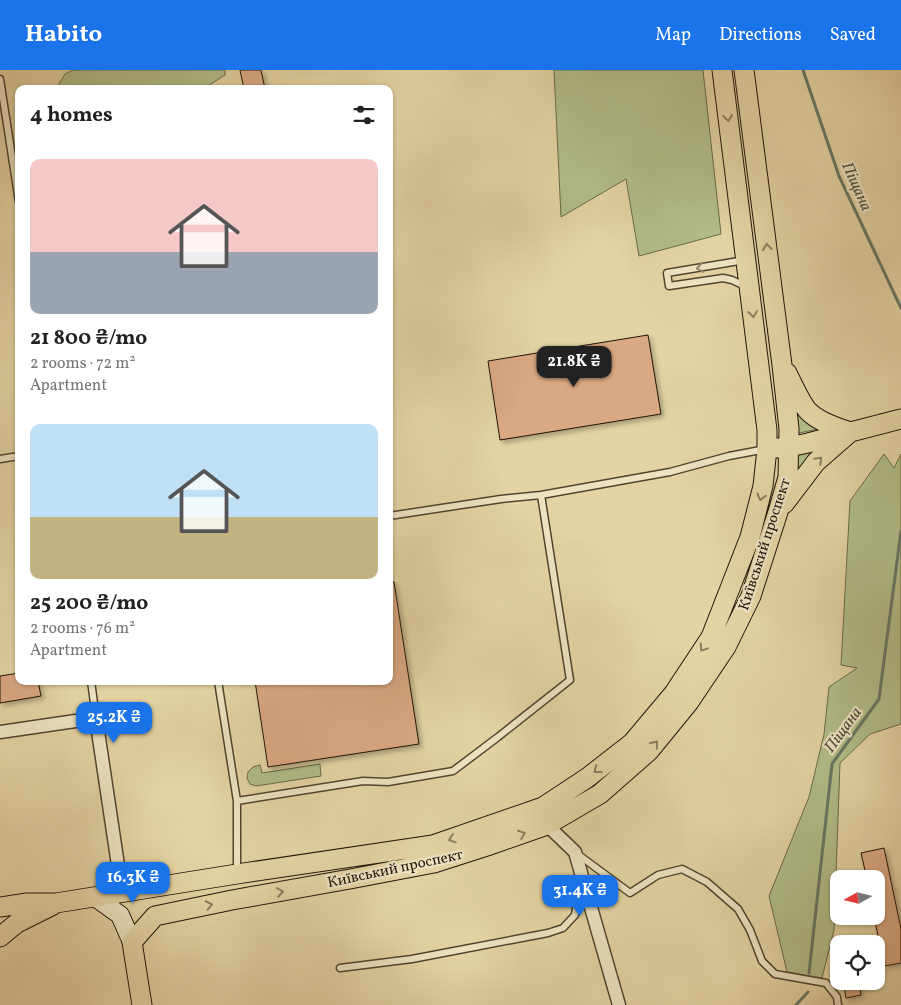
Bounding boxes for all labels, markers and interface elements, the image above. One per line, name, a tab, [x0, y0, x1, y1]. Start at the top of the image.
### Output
text: Habito	[25, 18, 102, 52]
text: Map	[655, 23, 691, 48]
text: Directions	[719, 23, 802, 48]
text: Saved	[830, 23, 876, 48]
text: 4 homes	[30, 101, 113, 130]
icon: filters	[350, 101, 378, 129]
one-way arrow	[722, 115, 733, 123]
water label: Піщана	[836, 159, 877, 215]
icon: home	[159, 191, 249, 281]
one-way arrow	[762, 243, 773, 251]
one-way arrow	[696, 262, 704, 272]
one-way arrow	[747, 311, 758, 319]
text: 21 800 ₴/mo	[30, 324, 147, 353]
pin: 21.8K ₴	[528, 346, 620, 388]
text: 21.8K ₴	[548, 351, 600, 373]
text: 2 rooms · 72 m²	[30, 353, 135, 375]
text: Apartment	[30, 375, 107, 397]
icon: home	[159, 456, 249, 546]
one-way arrow	[813, 457, 822, 466]
street label: Київський проспект	[734, 475, 797, 613]
one-way arrow	[756, 492, 766, 501]
text: 25 200 ₴/mo	[30, 589, 148, 618]
text: 2 rooms · 76 m²	[30, 618, 135, 640]
text: Apartment	[30, 640, 107, 662]
one-way arrow	[700, 643, 710, 652]
pin: 25.2K ₴	[68, 702, 160, 744]
water label: Піщана	[820, 703, 868, 757]
text: 25.2K ₴	[87, 707, 141, 729]
one-way arrow	[650, 741, 658, 750]
one-way arrow	[594, 764, 603, 773]
one-way arrow	[518, 830, 526, 840]
one-way arrow	[448, 833, 456, 843]
street label: Київський проспект	[326, 845, 465, 894]
pin: 16.3K ₴	[87, 862, 179, 904]
text: 16.3K ₴	[107, 867, 159, 889]
north arrow	[830, 870, 885, 925]
map controls	[830, 870, 885, 990]
pin: 31.4K ₴	[534, 874, 626, 917]
text: 31.4K ₴	[553, 880, 607, 902]
one-way arrow	[275, 887, 284, 897]
one-way arrow	[205, 900, 214, 910]
button: locate	[830, 935, 885, 990]

